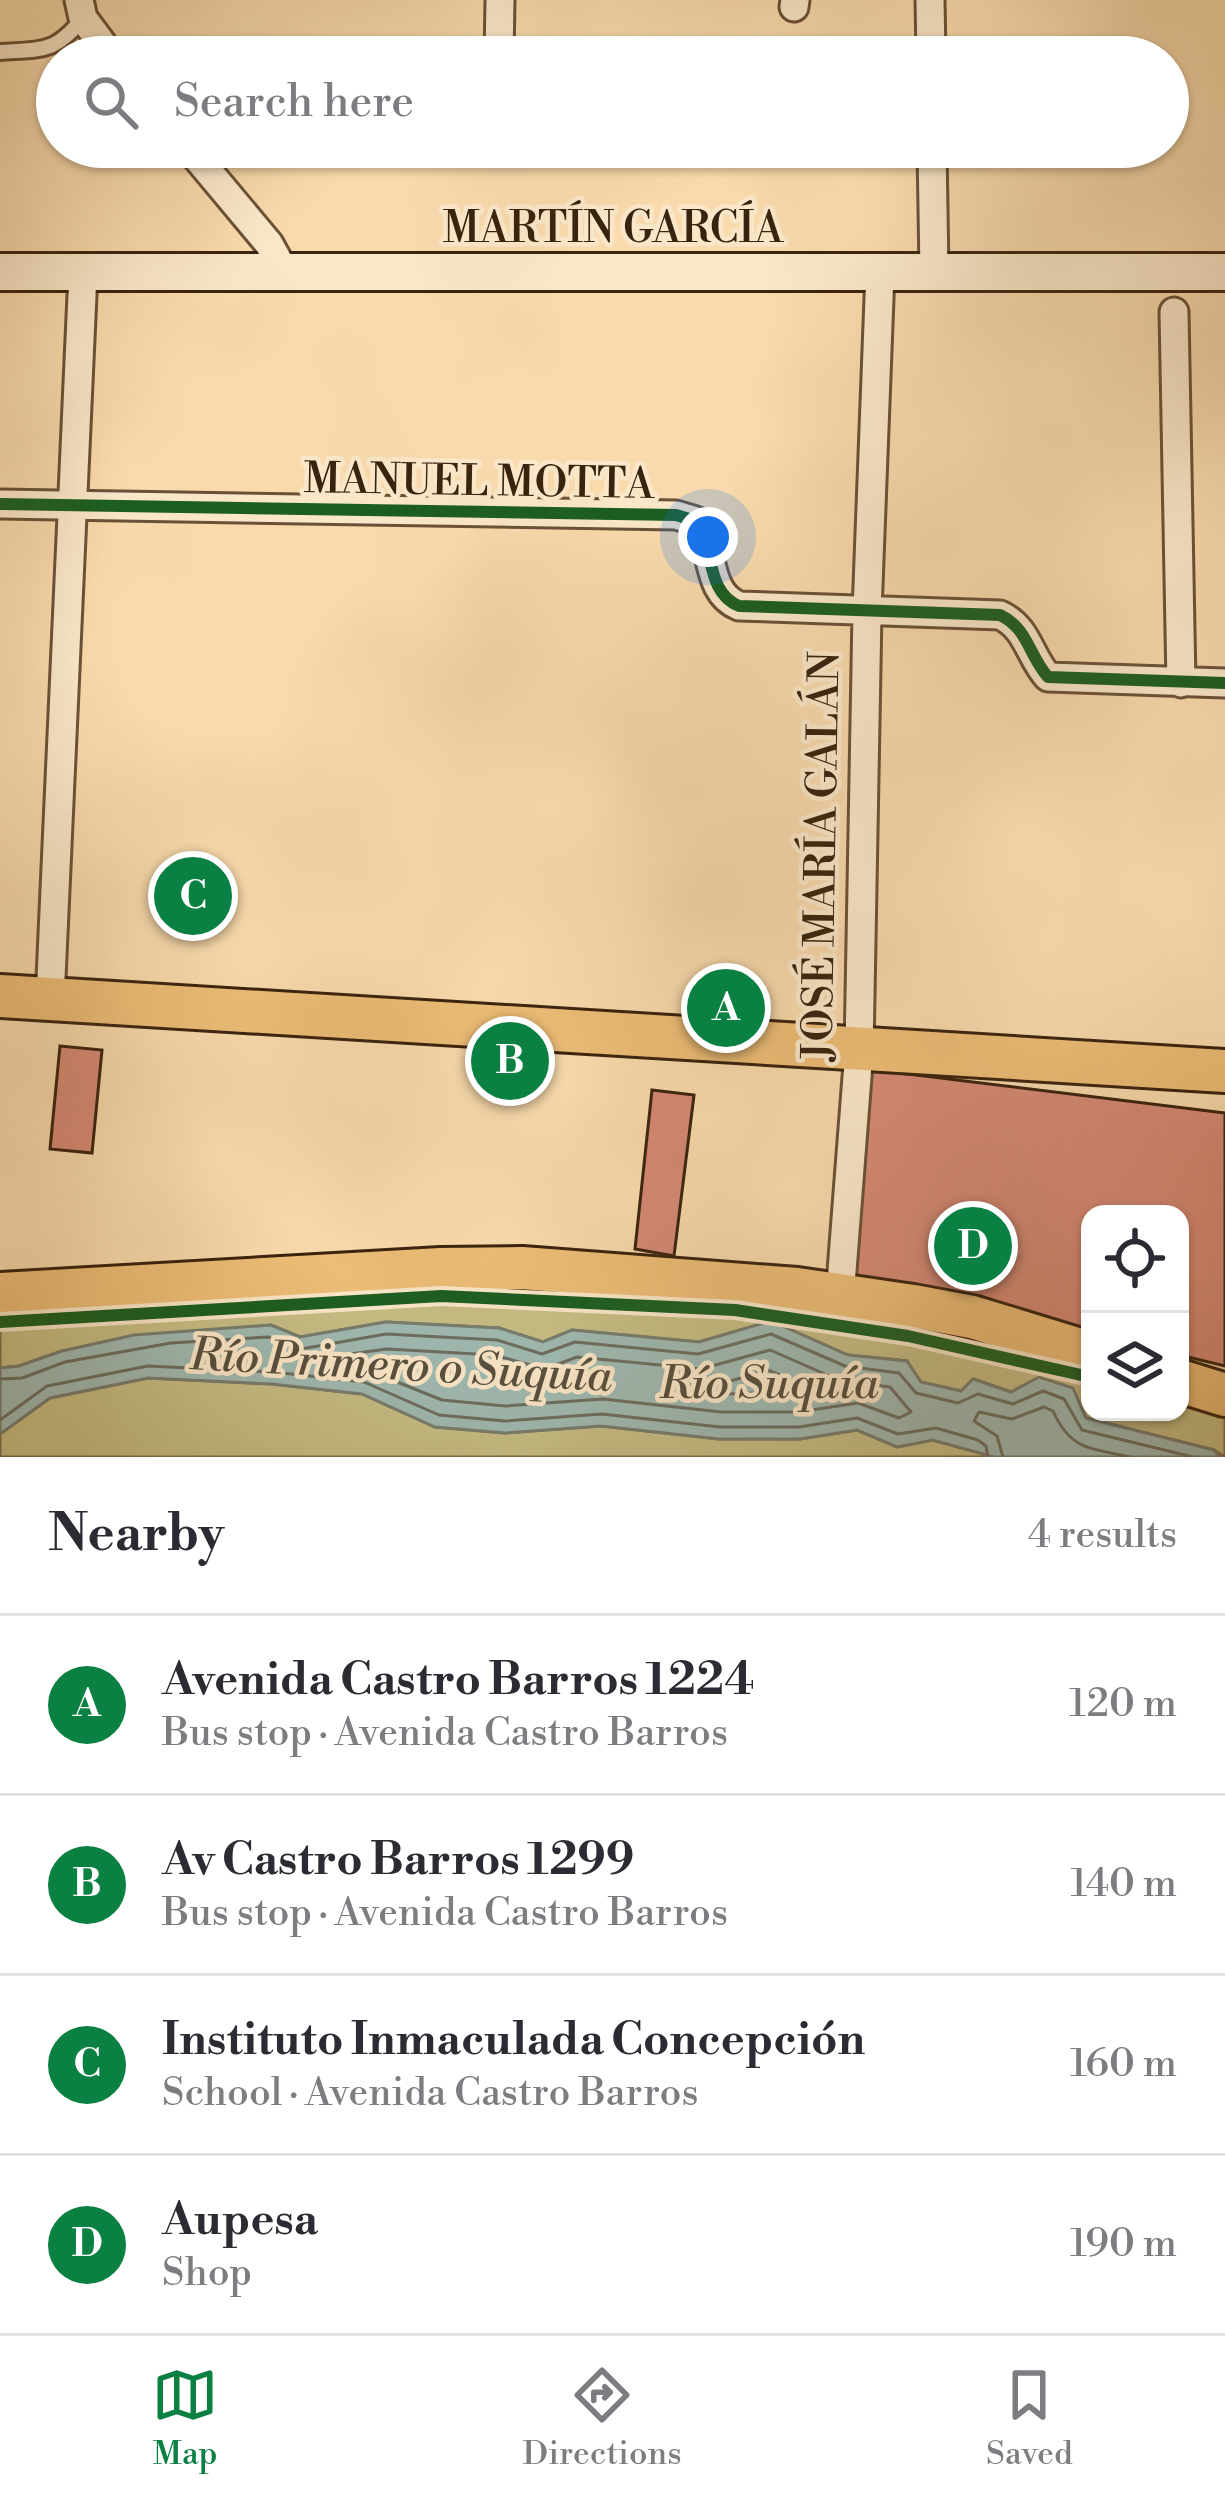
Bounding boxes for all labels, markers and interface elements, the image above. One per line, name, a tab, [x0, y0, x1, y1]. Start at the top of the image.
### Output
search box	[36, 36, 1189, 168]
icon: search	[78, 69, 144, 135]
text: Search here	[174, 74, 414, 131]
street label: MARTÍN GARCÍA	[443, 200, 784, 256]
street label: MANUEL MOTTA	[303, 453, 656, 512]
your location	[678, 507, 738, 567]
street label: JOSÉ MARÍA GALÁN	[789, 651, 853, 1063]
pin: C	[154, 851, 232, 941]
pin: A	[687, 963, 765, 1053]
pin: B	[471, 1016, 549, 1106]
pin: D	[934, 1201, 1012, 1291]
map controls	[1081, 1205, 1189, 1421]
button: locate	[1081, 1205, 1189, 1313]
button: layers	[1081, 1313, 1189, 1421]
water label: Río Primero o Suquía	[187, 1327, 614, 1406]
water label: Río Suquía	[659, 1356, 880, 1413]
text: Nearby	[48, 1503, 224, 1567]
text: 4 results	[1028, 1511, 1177, 1560]
text: Avenida Castro Barros 1224	[162, 1652, 755, 1709]
text: A	[73, 1680, 101, 1729]
text: 120 m	[1069, 1680, 1177, 1729]
text: Bus stop · Avenida Castro Barros	[162, 1709, 728, 1758]
text: Av Castro Barros 1299	[162, 1832, 634, 1889]
text: B	[72, 1860, 102, 1909]
text: 140 m	[1070, 1860, 1177, 1909]
text: Bus stop · Avenida Castro Barros	[162, 1889, 728, 1938]
text: Instituto Inmaculada Concepción	[162, 2012, 865, 2069]
text: C	[73, 2040, 101, 2089]
text: 160 m	[1070, 2040, 1177, 2089]
text: School · Avenida Castro Barros	[162, 2069, 699, 2118]
text: Aupesa	[162, 2192, 318, 2249]
text: D	[71, 2220, 103, 2269]
text: 190 m	[1070, 2220, 1177, 2269]
text: Shop	[162, 2249, 252, 2298]
tab: Map	[152, 2362, 218, 2475]
tab: Directions	[523, 2362, 682, 2475]
tab: Saved	[986, 2362, 1073, 2475]

